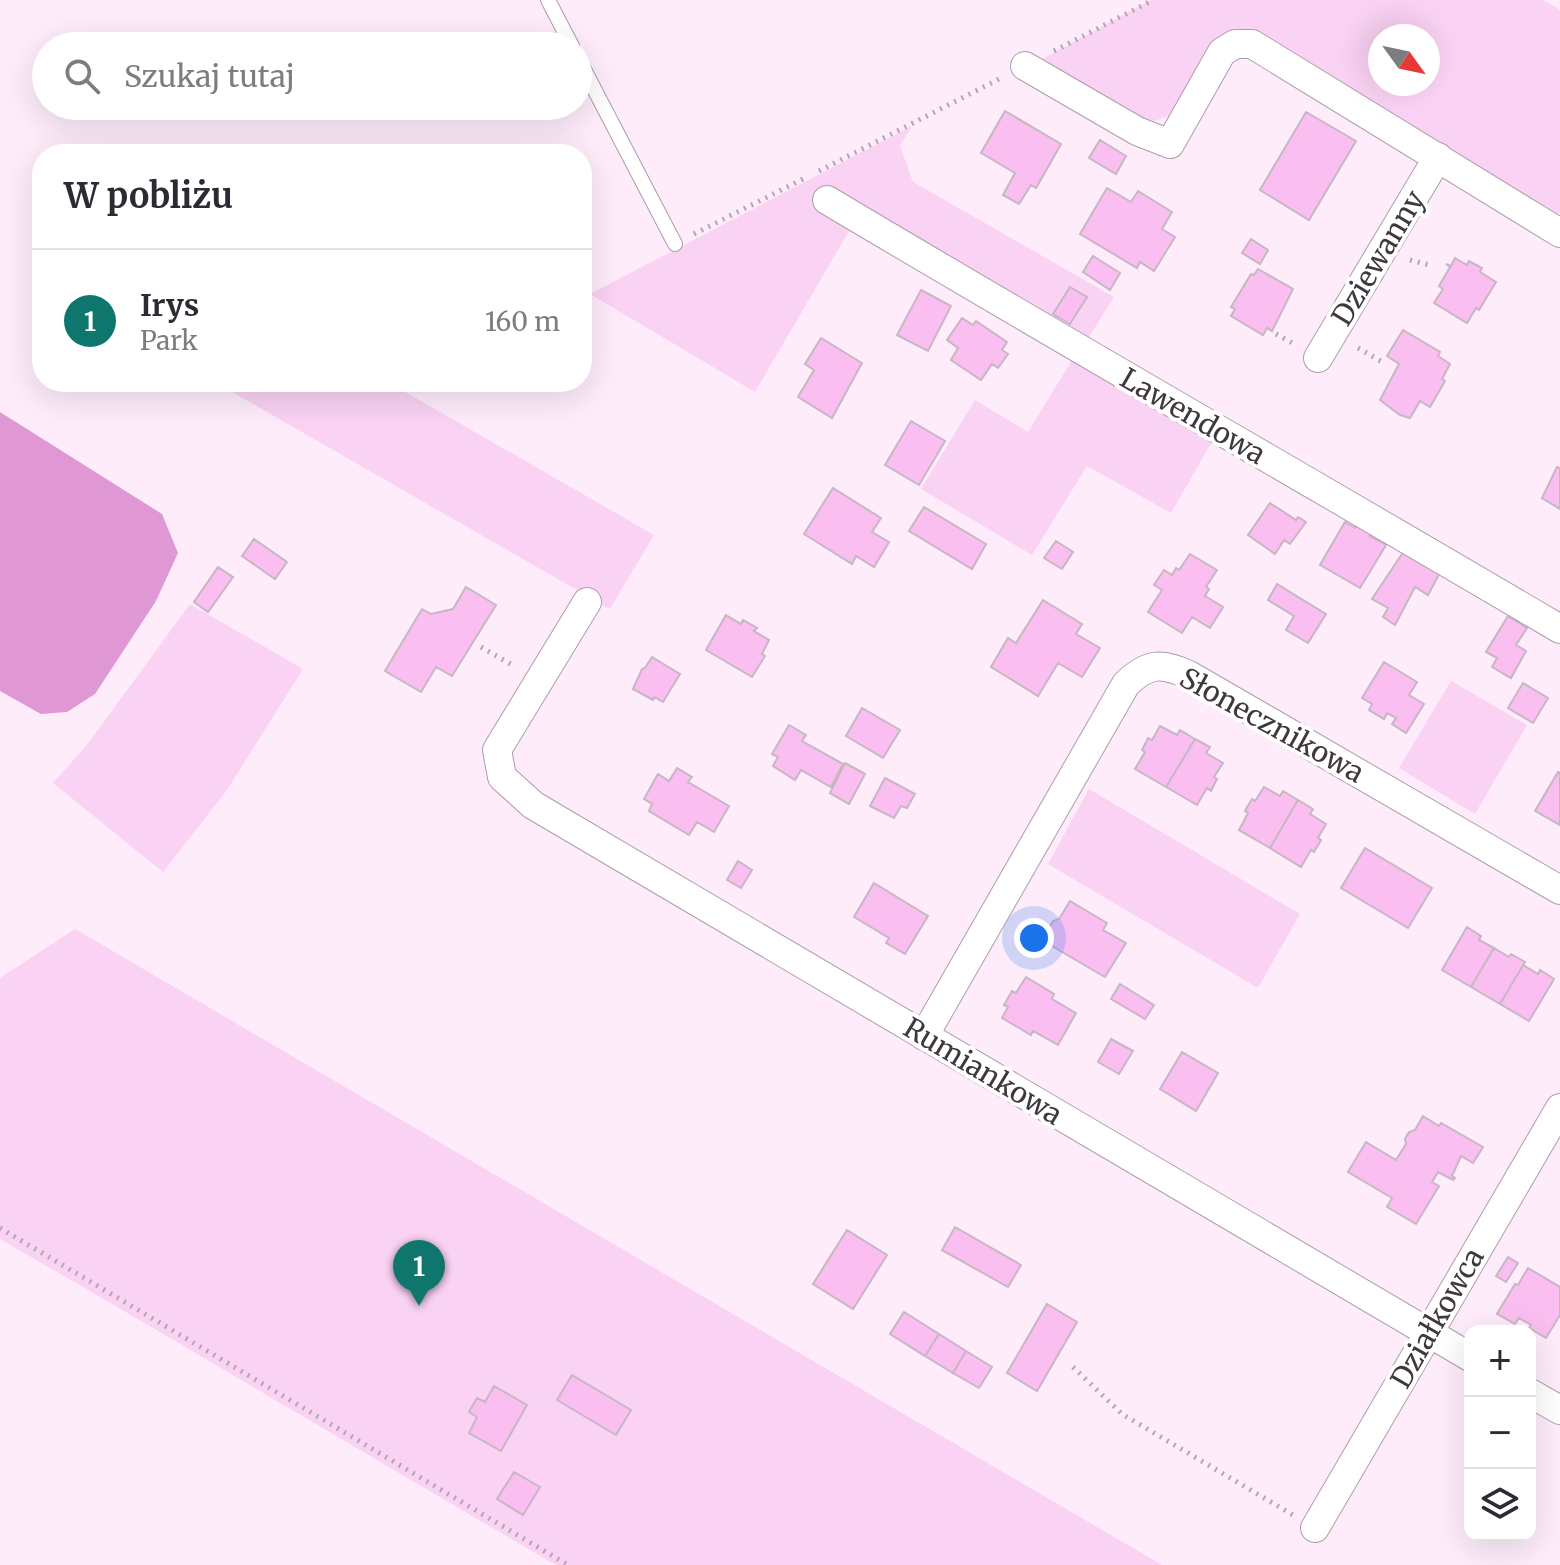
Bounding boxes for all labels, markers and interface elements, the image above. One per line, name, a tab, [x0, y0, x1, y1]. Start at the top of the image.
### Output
north arrow	[1368, 24, 1440, 96]
search box	[32, 32, 592, 120]
icon: search	[60, 54, 104, 98]
text: Szukaj tutaj	[124, 57, 295, 95]
text: W pobliżu	[64, 175, 233, 217]
street label: Dziewanny	[1324, 183, 1433, 332]
text: Irys	[140, 286, 199, 324]
text: 1	[84, 305, 96, 338]
text: 160 m	[485, 305, 560, 338]
text: Park	[140, 324, 198, 357]
street label: Lawendowa	[1114, 360, 1272, 472]
street label: Słonecznikowa	[1174, 660, 1370, 790]
your location	[1014, 918, 1054, 958]
street label: Rumiankowa	[897, 1010, 1069, 1132]
pin: 1	[393, 1240, 445, 1306]
street label: Działkowca	[1382, 1241, 1492, 1395]
map controls	[1464, 1325, 1536, 1541]
button: +	[1464, 1325, 1536, 1397]
button: −	[1464, 1397, 1536, 1469]
button: layers	[1464, 1469, 1536, 1541]

